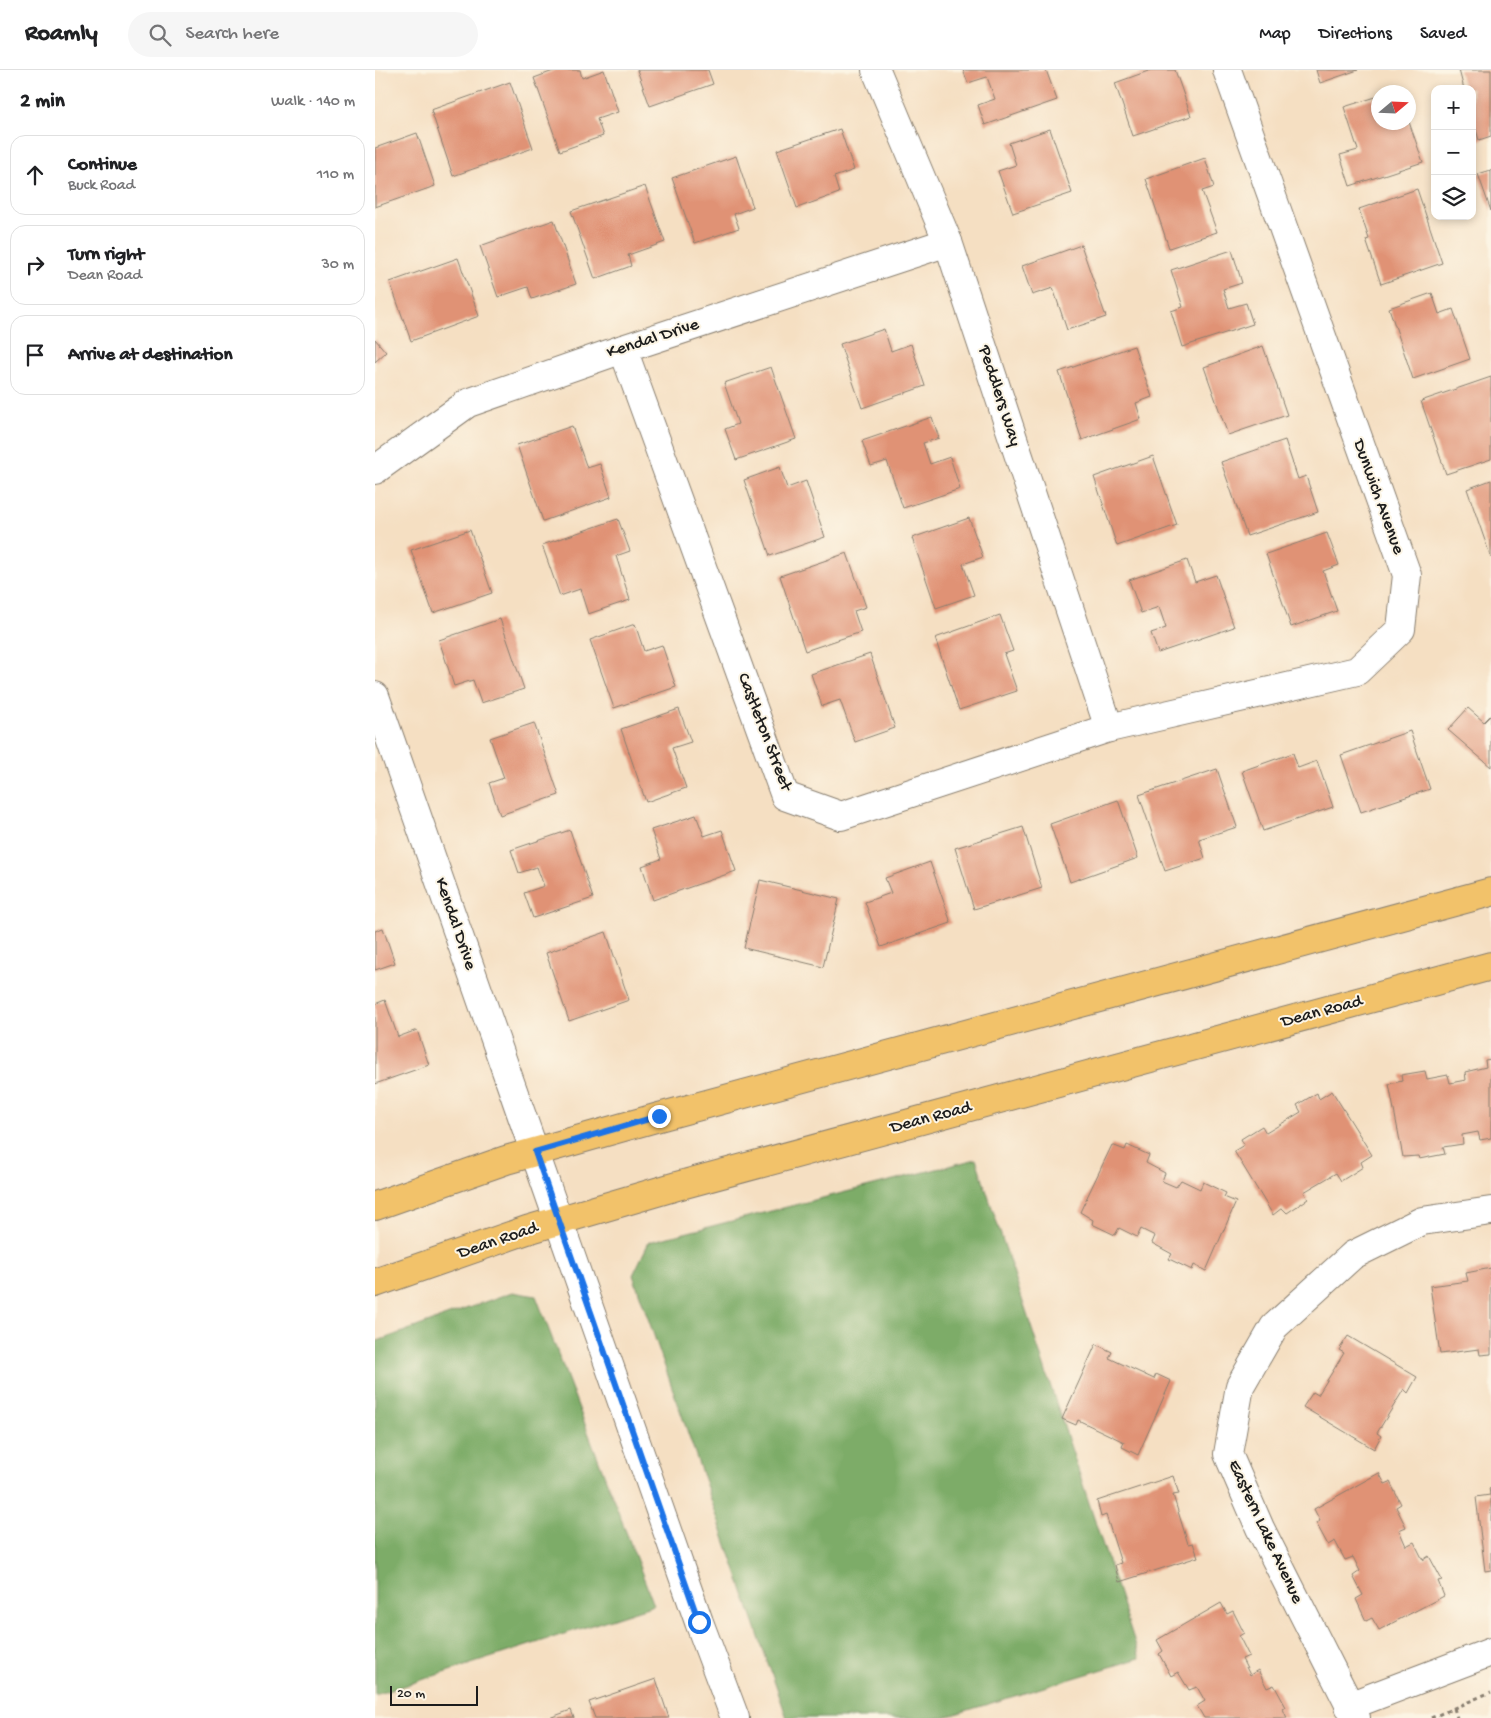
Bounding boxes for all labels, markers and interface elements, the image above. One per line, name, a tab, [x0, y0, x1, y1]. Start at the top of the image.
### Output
search box	[128, 12, 478, 57]
text: Roamly	[25, 20, 98, 49]
icon: search	[146, 21, 174, 49]
text: Search here	[186, 23, 279, 46]
text: Map	[1259, 24, 1291, 45]
text: Directions	[1319, 24, 1392, 45]
text: Saved	[1420, 24, 1466, 45]
north arrow	[1371, 85, 1416, 130]
map controls	[1431, 85, 1476, 220]
button: +	[1431, 85, 1476, 130]
text: 2 min	[20, 90, 65, 115]
text: Walk · 140 m	[271, 93, 355, 112]
button: −	[1431, 130, 1476, 175]
text: Continue	[68, 154, 137, 177]
icon: ahead	[21, 161, 49, 189]
text: 110 m	[317, 166, 354, 185]
button: layers	[1431, 175, 1476, 220]
text: Buck Road	[68, 177, 135, 196]
text: Turn right	[68, 244, 144, 267]
icon: right	[21, 251, 49, 279]
text: 30 m	[321, 256, 354, 275]
text: Dean Road	[68, 267, 142, 286]
street label: Kendal Drive	[604, 314, 702, 364]
icon: arrive	[21, 341, 49, 369]
street label: Peddlers Way	[972, 342, 1025, 449]
text: Arrive at destination	[68, 344, 232, 367]
street label: Dunwich Avenue	[1347, 436, 1409, 558]
street label: Castleton Street	[732, 670, 797, 795]
street label: Kendal Drive	[429, 875, 481, 973]
street label: Dean Road	[1278, 991, 1366, 1033]
street label: Dean Road	[887, 1097, 975, 1139]
route end	[648, 1105, 671, 1128]
street label: Dean Road	[454, 1217, 542, 1265]
street label: Eastern Lake Avenue	[1223, 1457, 1308, 1608]
route start	[688, 1611, 711, 1634]
scale bar	[390, 1683, 477, 1706]
text: 20 m	[397, 1686, 425, 1703]

